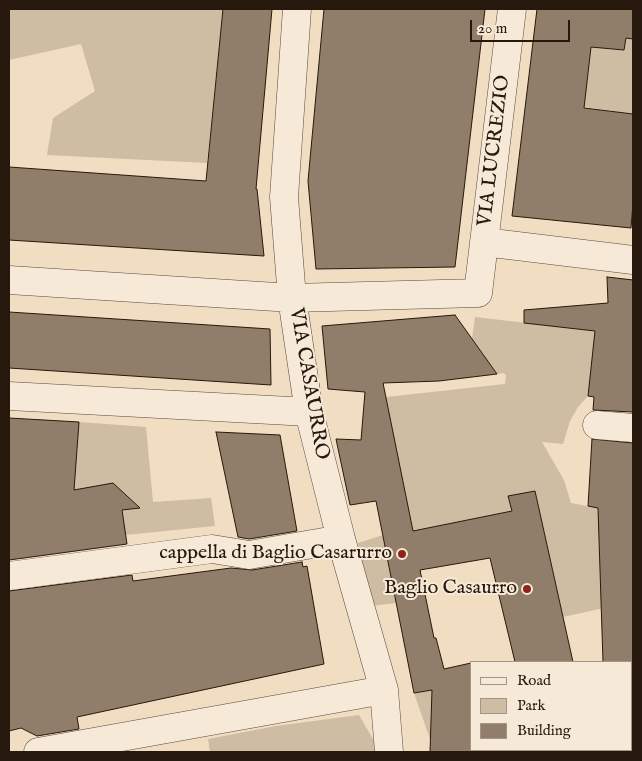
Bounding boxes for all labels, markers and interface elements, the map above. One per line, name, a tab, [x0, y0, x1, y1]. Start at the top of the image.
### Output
scale bar	[472, 10, 572, 42]
text: 20 m	[478, 19, 507, 38]
street label: VIA LUCREZIO	[474, 74, 516, 228]
street label: VIA CASAURRO	[283, 306, 333, 462]
place label: cappella di Baglio Casarurro	[159, 542, 392, 566]
marker: cappella di Baglio Casarurro	[396, 548, 408, 560]
place label: Baglio Casaurro	[384, 577, 517, 601]
marker: Baglio Casaurro	[521, 583, 533, 595]
legend	[470, 661, 632, 751]
text: Road	[517, 671, 551, 690]
text: Park	[517, 696, 546, 715]
text: Building	[517, 721, 571, 740]

